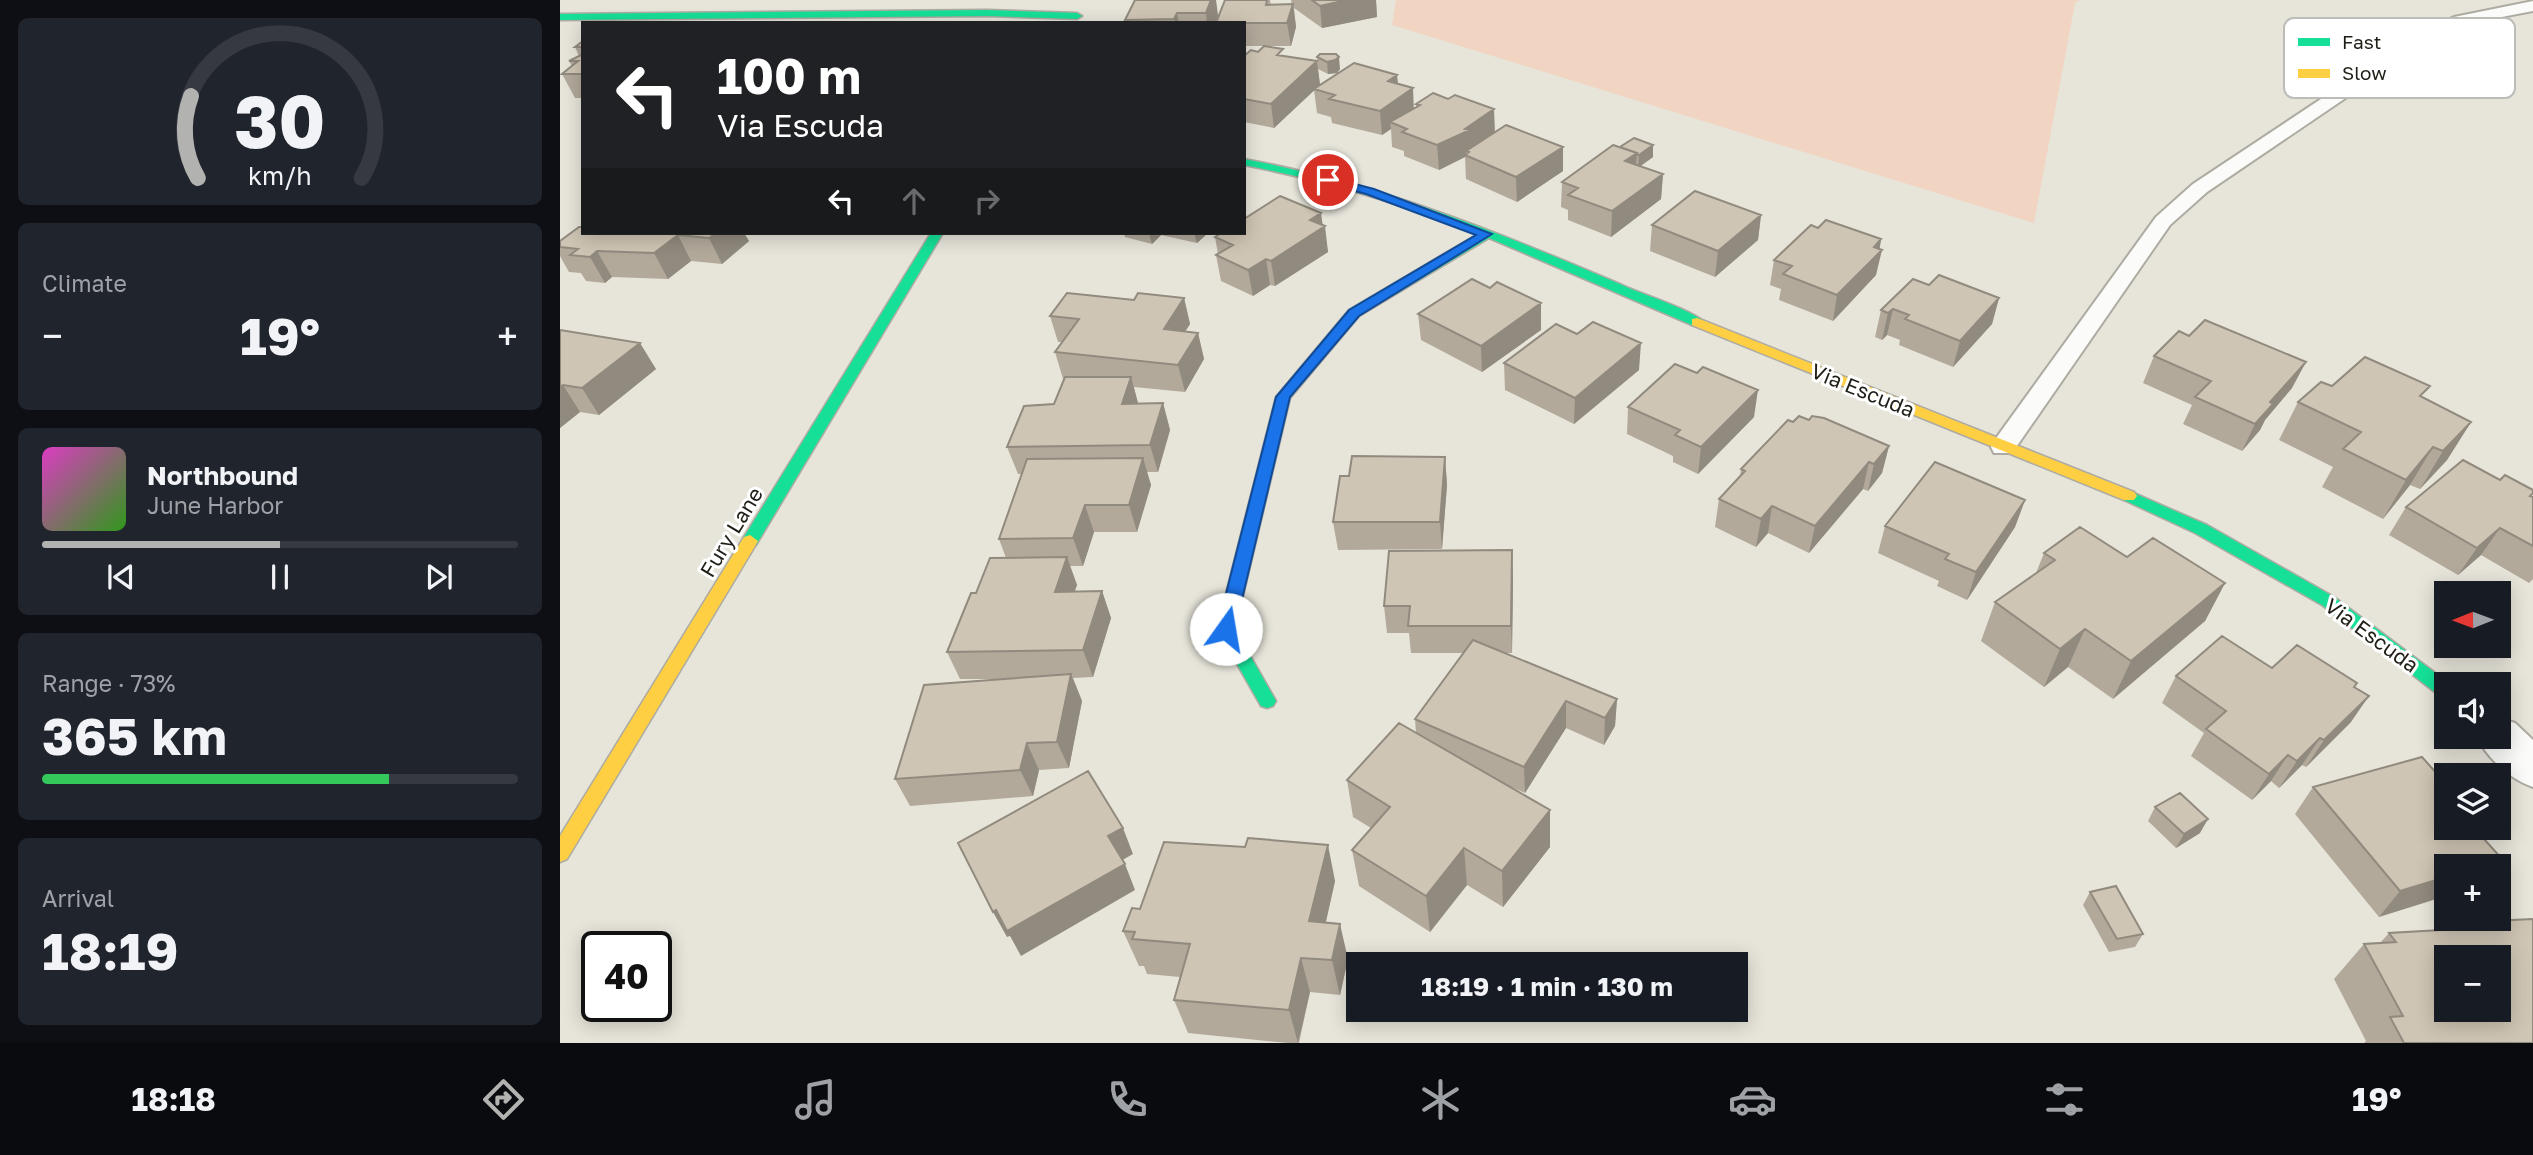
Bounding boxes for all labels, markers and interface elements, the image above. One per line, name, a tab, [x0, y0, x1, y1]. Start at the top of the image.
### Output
legend	[2284, 18, 2515, 98]
text: Fast	[2342, 30, 2381, 53]
text: 100 m	[717, 46, 861, 105]
icon: left	[602, 49, 693, 140]
text: Slow	[2342, 61, 2387, 84]
text: 30	[234, 77, 326, 164]
text: Via Escuda	[717, 106, 884, 144]
pin	[1298, 150, 1358, 210]
text: km/h	[248, 159, 312, 190]
icon: arrive	[1309, 161, 1347, 199]
icon: left	[822, 182, 860, 220]
icon: ahead	[895, 182, 933, 220]
icon: right	[968, 182, 1006, 220]
text: Climate	[42, 269, 127, 297]
text: 19°	[240, 304, 320, 366]
text: −	[42, 313, 63, 358]
text: +	[497, 313, 518, 358]
street label: Via Escuda	[1807, 357, 1919, 423]
text: Northbound	[147, 460, 298, 491]
street label: Fury Lane	[694, 482, 768, 582]
text: June Harbor	[147, 491, 283, 519]
icon: previous	[102, 558, 140, 596]
icon: pause	[261, 558, 299, 596]
icon: next	[420, 558, 458, 596]
north arrow	[2434, 581, 2511, 658]
map controls	[2434, 581, 2511, 1022]
position arrow	[1189, 592, 1263, 666]
street label: Via Escuda	[2320, 592, 2424, 678]
text: Range · 73%	[42, 669, 175, 697]
button: sound	[2434, 672, 2511, 749]
text: 365 km	[42, 704, 227, 766]
button: layers	[2434, 763, 2511, 840]
button: +	[2434, 854, 2511, 931]
text: Arrival	[42, 884, 114, 912]
text: 18:19	[42, 919, 179, 981]
speed limit sign: 40	[581, 931, 672, 1022]
button: −	[2434, 945, 2511, 1022]
text: 18:19 · 1 min · 130 m	[1421, 971, 1673, 1002]
icon: directions	[479, 1075, 528, 1124]
icon: music	[791, 1075, 840, 1124]
icon: phone	[1103, 1075, 1152, 1124]
icon: climate	[1416, 1075, 1465, 1124]
icon: car	[1728, 1075, 1777, 1124]
icon: filters	[2040, 1075, 2089, 1124]
text: 18:18	[132, 1080, 216, 1118]
text: 19°	[2352, 1080, 2401, 1118]

